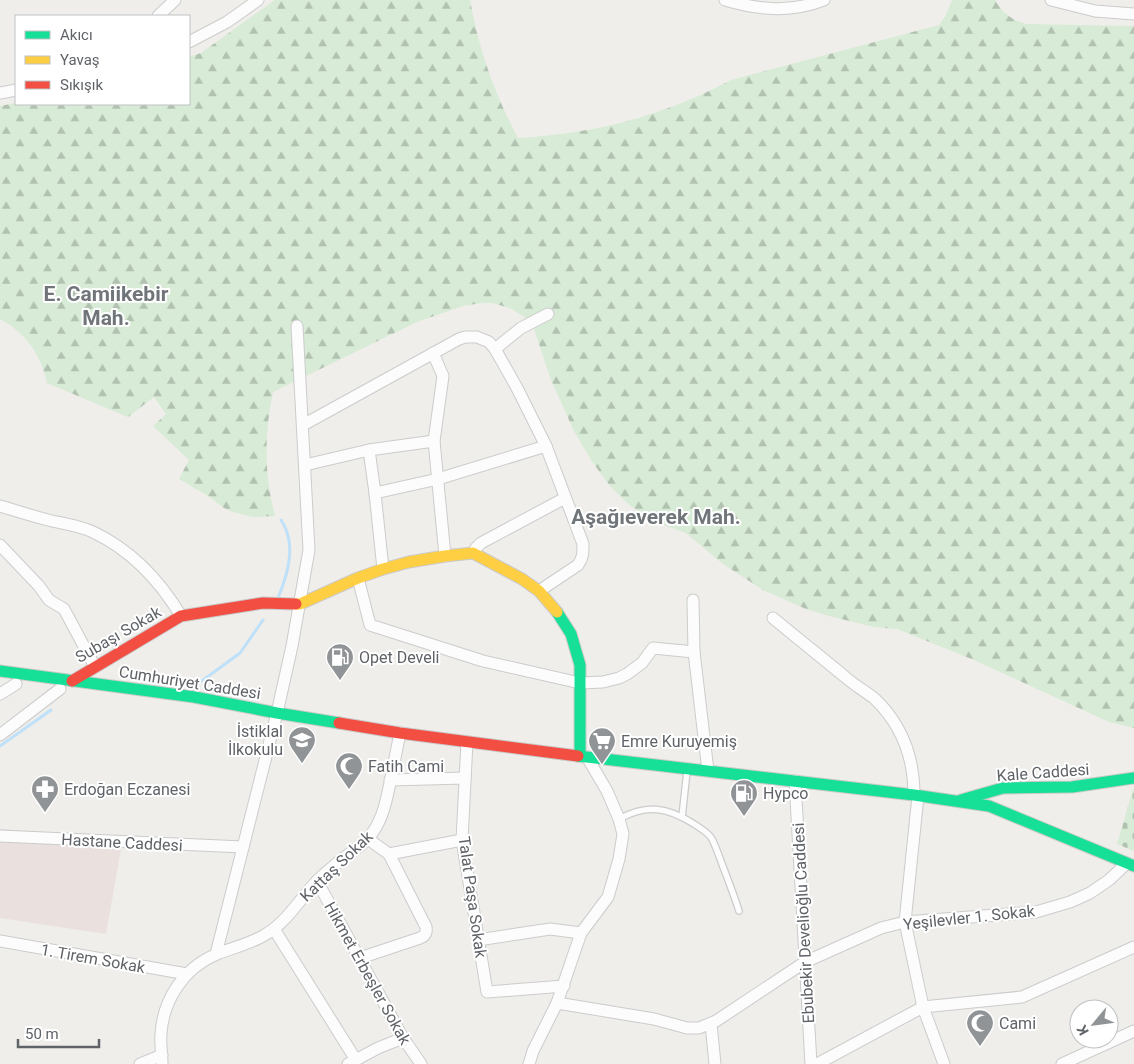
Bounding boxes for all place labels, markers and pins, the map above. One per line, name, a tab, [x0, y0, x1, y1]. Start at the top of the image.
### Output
fuel station icon: Opet Develi	[325, 642, 355, 681]
place label: Opet Develi	[359, 648, 439, 667]
place label: İstiklal İlkokulu	[228, 722, 283, 759]
school or university icon: İstiklal İlkokulu	[287, 725, 317, 764]
supermarket icon: Emre Kuruyemiş	[587, 726, 617, 765]
place label: Emre Kuruyemiş	[621, 732, 737, 751]
mosque icon: Fatih Cami	[334, 751, 364, 790]
place label: Fatih Cami	[368, 757, 444, 776]
pharmacy icon: Erdoğan Eczanesi	[30, 774, 60, 813]
fuel station icon: Hypco	[729, 778, 759, 817]
place label: Erdoğan Eczanesi	[64, 780, 190, 799]
place label: Hypco	[763, 784, 808, 803]
mosque icon: Cami	[965, 1008, 995, 1047]
place label: Cami	[999, 1014, 1036, 1033]

